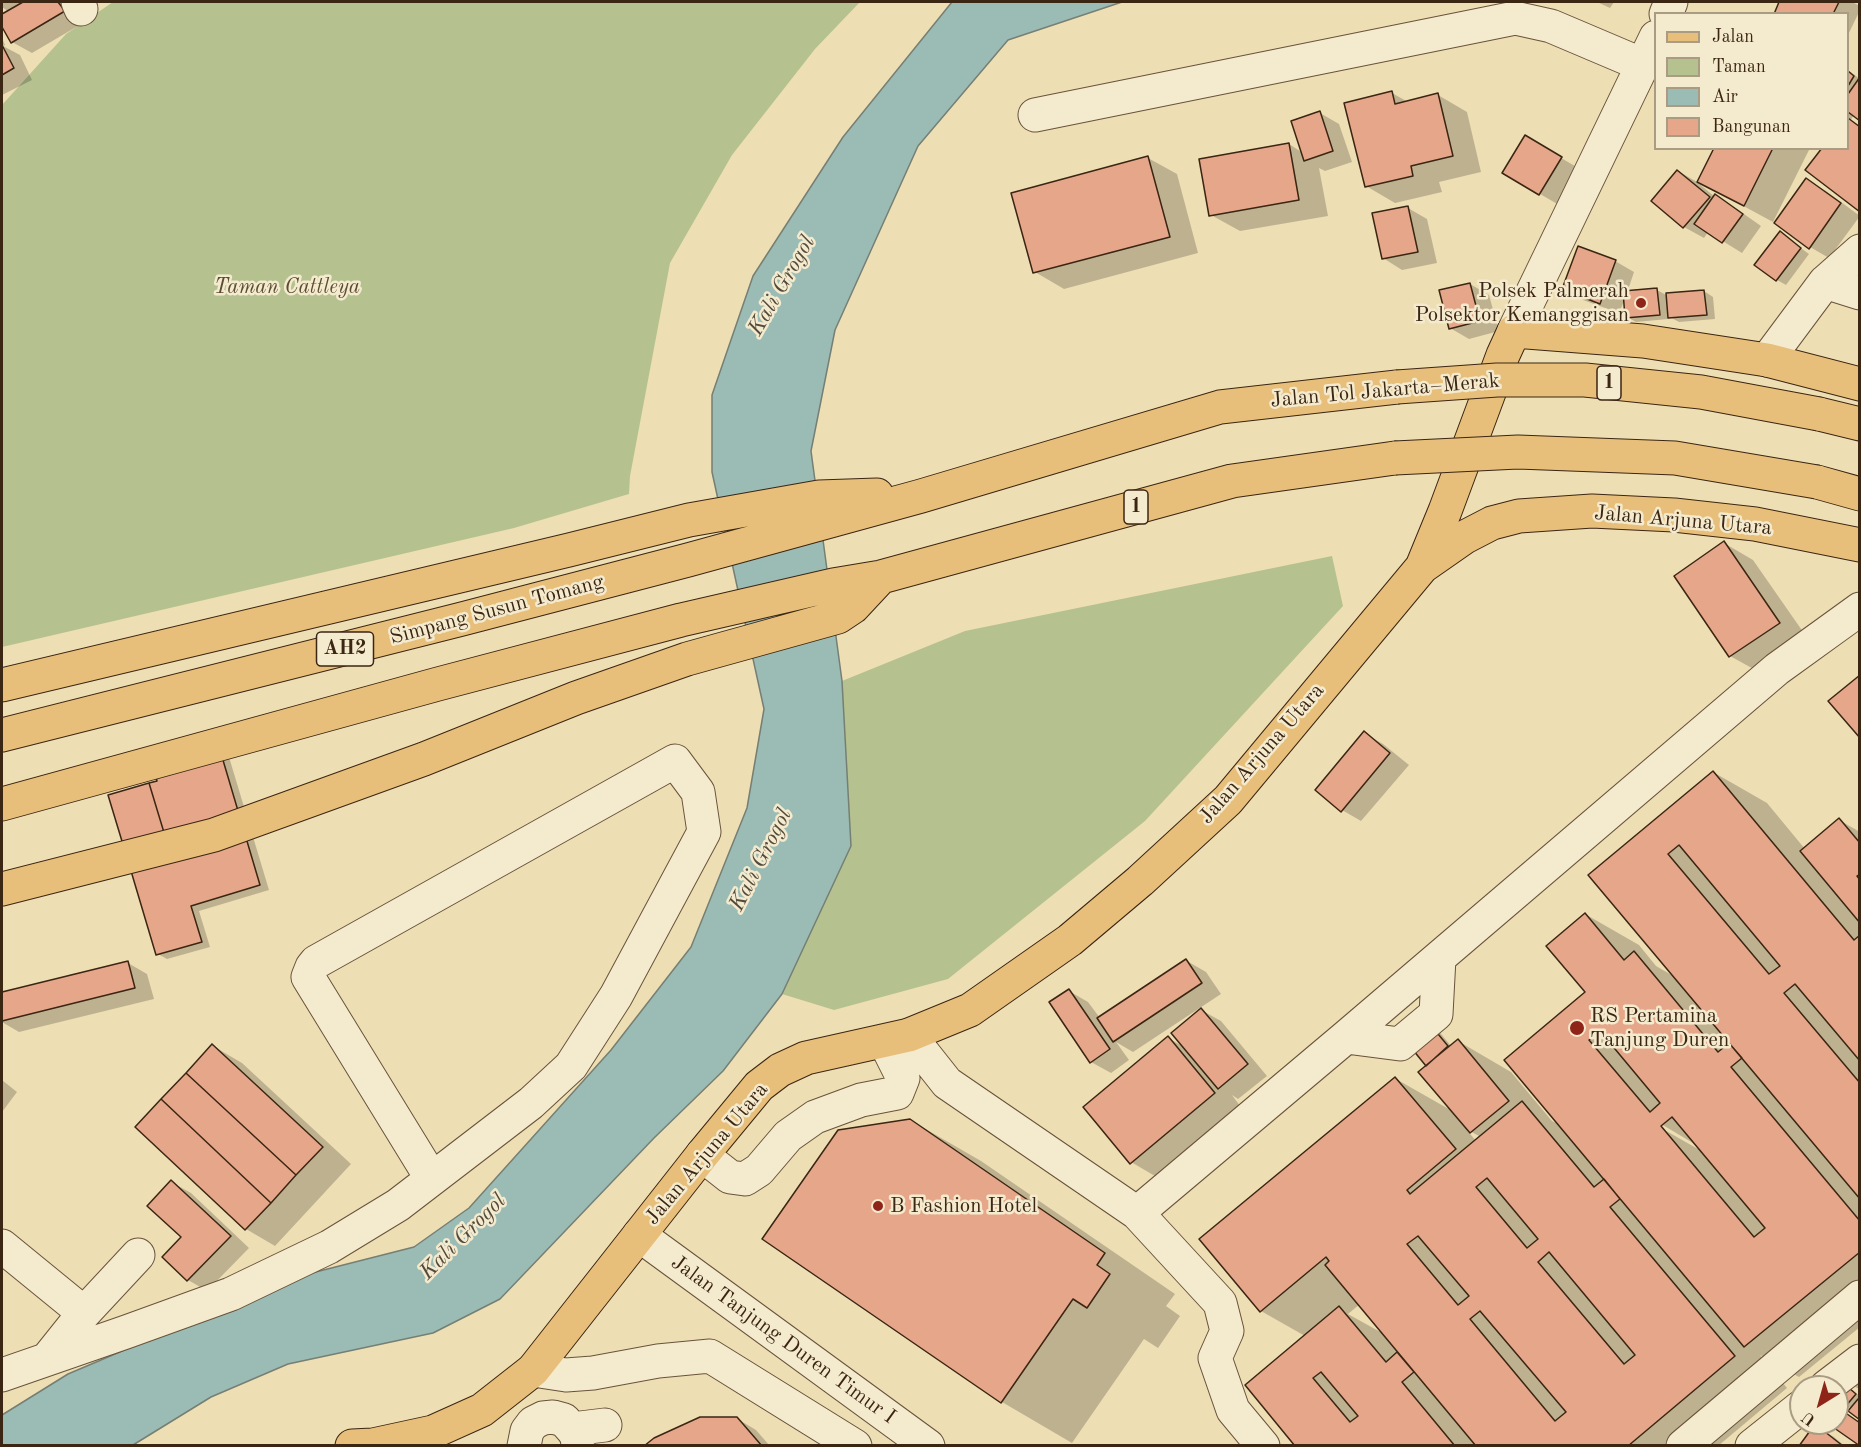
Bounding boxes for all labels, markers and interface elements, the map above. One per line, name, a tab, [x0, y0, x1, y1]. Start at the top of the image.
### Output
legend	[1654, 12, 1849, 150]
text: Jalan	[1712, 28, 1754, 46]
text: Taman	[1712, 58, 1766, 76]
text: Air	[1712, 88, 1738, 106]
text: Bangunan	[1712, 118, 1791, 136]
water label: Kali Grogol	[743, 231, 821, 341]
park label: Taman Cattleya	[214, 274, 360, 300]
place label: Polsek Palmerah Polsektor Kemanggisan	[1415, 278, 1629, 328]
marker: Polsek Palmerah Polsektor Kemanggisan	[1634, 296, 1648, 310]
road number: 1	[1597, 366, 1621, 400]
street label: Jalan Tol Jakarta–Merak	[1269, 368, 1501, 414]
road number: 1	[1124, 490, 1148, 524]
street label: Jalan Arjuna Utara	[1593, 501, 1773, 541]
street label: Simpang Susun Tomang	[387, 569, 607, 651]
road number: AH2	[316, 632, 374, 666]
street label: Jalan Arjuna Utara	[1194, 678, 1330, 830]
water label: Kali Grogol	[724, 804, 798, 916]
place label: RS Pertamina Tanjung Duren	[1590, 1003, 1729, 1053]
marker: RS Pertamina Tanjung Duren	[1568, 1019, 1586, 1037]
street label: Jalan Arjuna Utara	[640, 1078, 774, 1230]
water label: Kali Grogol	[414, 1188, 512, 1286]
place label: B Fashion Hotel	[890, 1193, 1037, 1219]
marker: B Fashion Hotel	[871, 1199, 885, 1213]
street label: Jalan Tanjung Duren Timur I	[666, 1250, 900, 1430]
north arrow	[1789, 1375, 1849, 1435]
text: U	[1799, 1408, 1819, 1428]

